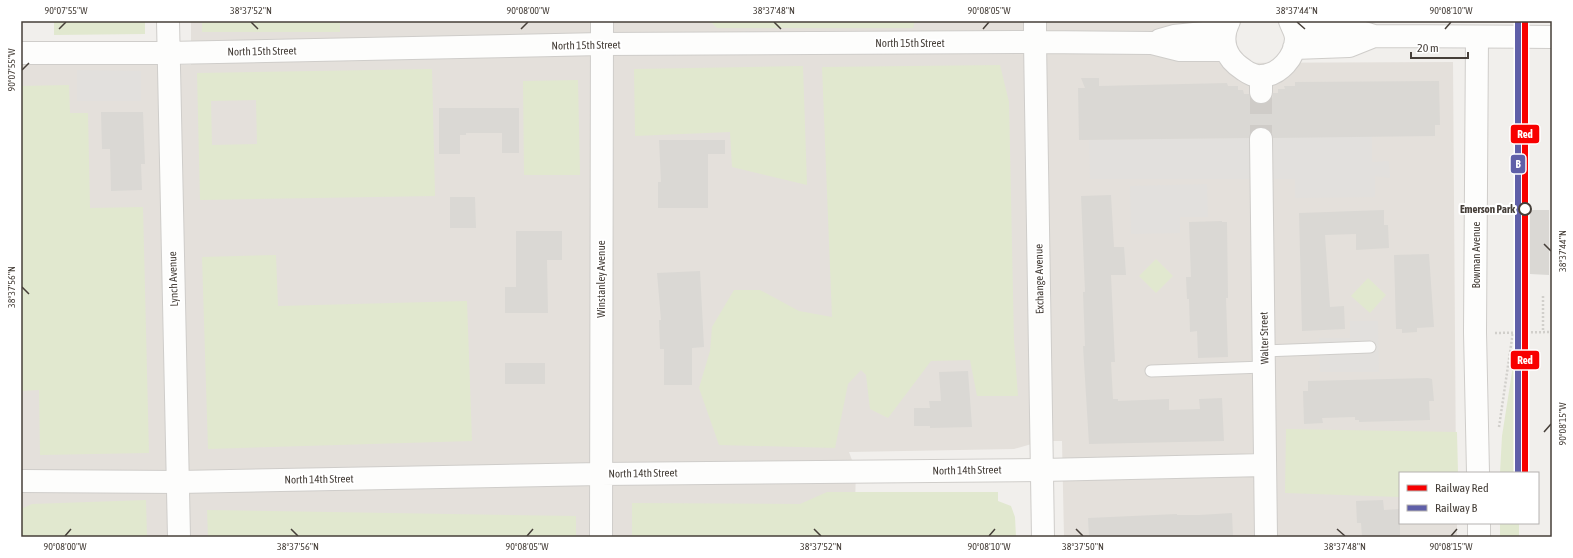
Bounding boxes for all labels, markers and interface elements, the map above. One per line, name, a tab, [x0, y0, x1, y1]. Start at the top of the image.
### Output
text: 90°07'55"W	[44, 5, 88, 16]
text: 38°37'52"N	[230, 5, 272, 16]
text: 90°08'00"W	[506, 5, 550, 16]
text: 38°37'48"N	[753, 5, 795, 16]
text: 90°08'05"W	[967, 5, 1011, 16]
text: 38°37'44"N	[1276, 5, 1318, 16]
text: 90°08'10"W	[1429, 5, 1473, 16]
scale bar	[1411, 34, 1468, 60]
street label: North 15th Street	[875, 37, 945, 49]
street label: North 15th Street	[551, 38, 621, 52]
text: 20 m	[1417, 41, 1439, 55]
street label: North 15th Street	[227, 44, 297, 58]
text: 90°07'55"W	[6, 48, 17, 92]
line badge: Red	[1510, 124, 1540, 144]
text: Red	[1517, 128, 1533, 140]
line badge: B	[1510, 154, 1526, 174]
text: B	[1515, 158, 1521, 170]
marker: Emerson Park	[1518, 202, 1532, 216]
place label: Emerson Park	[1460, 203, 1515, 215]
street label: Bowman Avenue	[1470, 221, 1482, 289]
text: 38°37'44"N	[1557, 230, 1568, 272]
street label: Winstanley Avenue	[595, 240, 607, 318]
street label: Exchange Avenue	[1032, 244, 1046, 314]
street label: Lynch Avenue	[166, 251, 180, 307]
text: 38°37'56"N	[6, 266, 17, 308]
street label: Walter Street	[1258, 312, 1270, 364]
line badge: Red	[1510, 350, 1540, 370]
text: Red	[1517, 354, 1533, 366]
text: 90°08'15"W	[1557, 402, 1568, 446]
street label: North 14th Street	[932, 463, 1002, 477]
street label: North 14th Street	[608, 466, 678, 480]
street label: North 14th Street	[284, 472, 354, 486]
legend	[1399, 472, 1539, 524]
text: Railway Red	[1435, 481, 1489, 495]
text: Railway B	[1435, 501, 1478, 515]
text: 90°08'00"W	[43, 541, 87, 552]
text: 38°37'56"N	[277, 541, 319, 552]
text: 90°08'05"W	[505, 541, 549, 552]
text: 38°37'52"N	[800, 541, 842, 552]
text: 90°08'10"W	[967, 541, 1011, 552]
text: 38°37'50"N	[1062, 541, 1104, 552]
text: 38°37'48"N	[1324, 541, 1366, 552]
text: 90°08'15"W	[1429, 541, 1473, 552]

